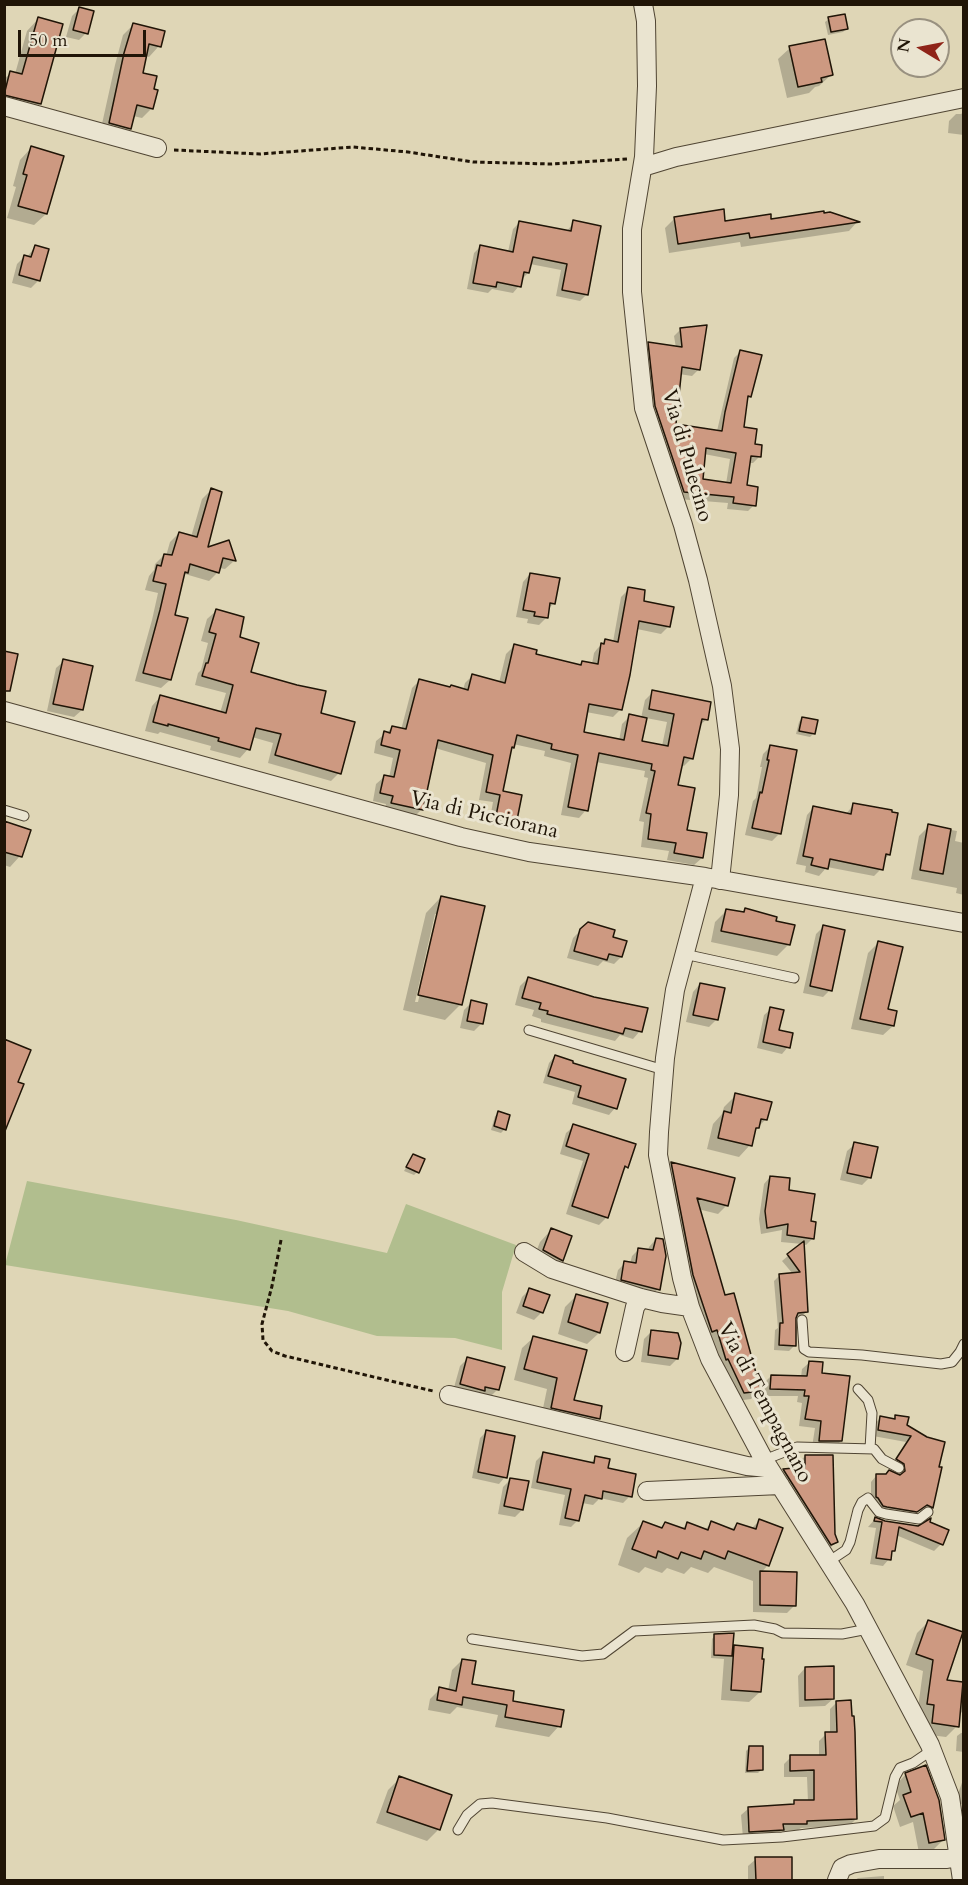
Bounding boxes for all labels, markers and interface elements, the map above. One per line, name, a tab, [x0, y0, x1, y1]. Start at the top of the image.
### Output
scale bar	[21, 18, 148, 56]
north arrow	[890, 18, 950, 78]
text: 50 m	[29, 28, 68, 53]
text: N	[892, 36, 916, 54]
street label: Via di Pulecino	[655, 387, 717, 525]
street label: Via di Picciorana	[407, 787, 561, 845]
street label: Via di Tempagnano	[711, 1319, 817, 1487]

